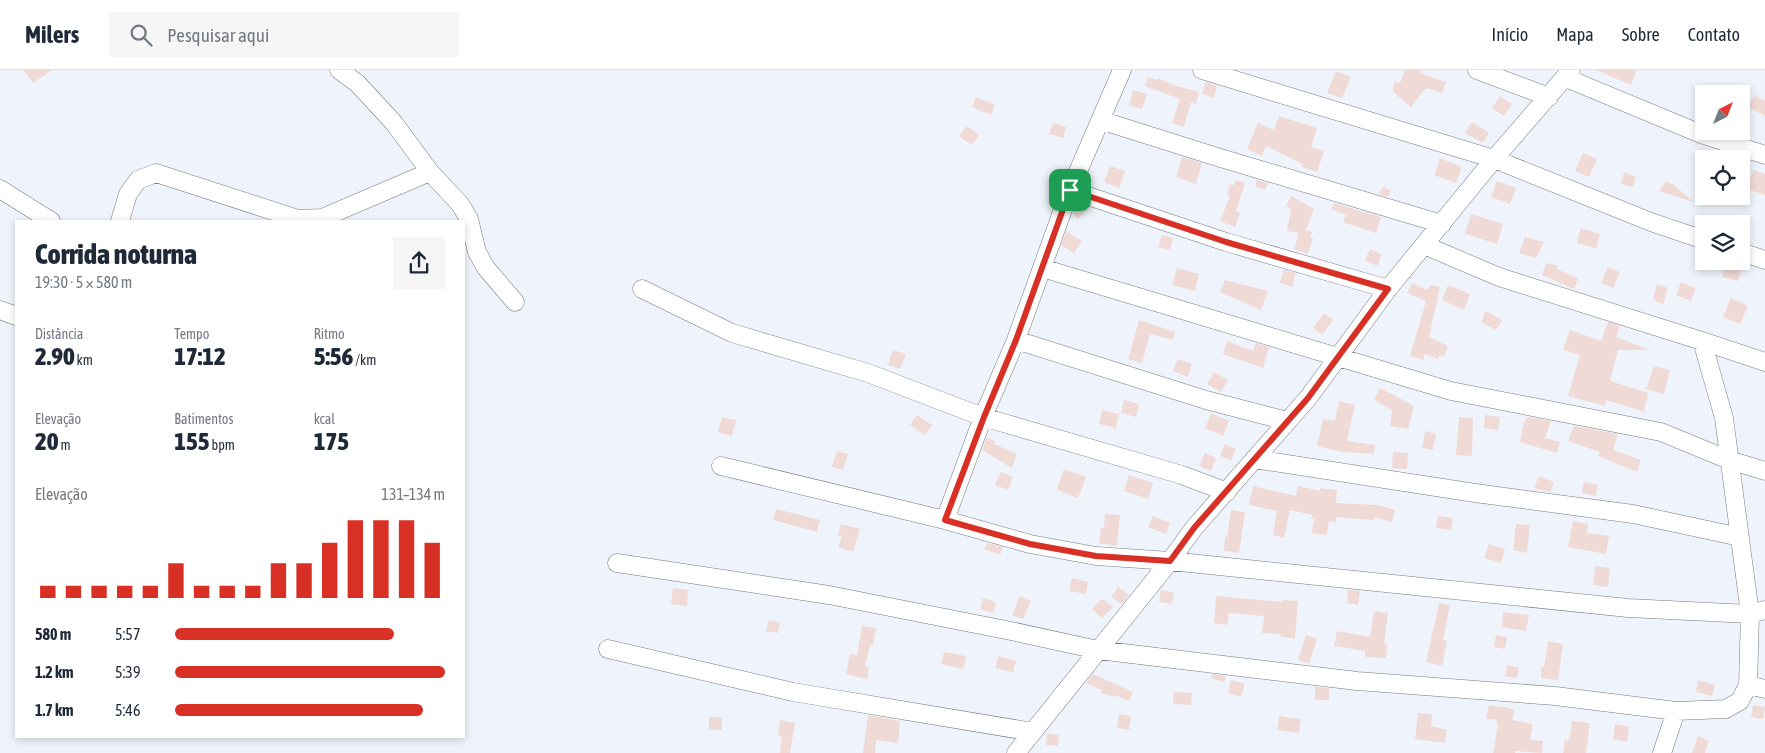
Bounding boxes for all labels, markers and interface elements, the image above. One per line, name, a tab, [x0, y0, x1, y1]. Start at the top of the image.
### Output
search box	[109, 12, 459, 57]
text: Milers	[25, 21, 79, 48]
icon: search	[127, 21, 155, 49]
text: Pesquisar aqui	[167, 24, 269, 46]
text: Início	[1492, 24, 1528, 45]
text: Mapa	[1556, 24, 1594, 45]
text: Sobre	[1622, 24, 1660, 45]
text: Contato	[1688, 24, 1740, 45]
north arrow	[1695, 85, 1750, 140]
map controls	[1695, 85, 1750, 270]
button: locate	[1695, 150, 1750, 205]
pin	[1049, 169, 1091, 211]
icon: arrive	[1056, 176, 1084, 204]
button: layers	[1695, 215, 1750, 270]
button: share	[393, 237, 445, 289]
text: Corrida noturna	[35, 238, 197, 270]
text: 19:30 · 5 × 580 m	[35, 273, 132, 291]
text: Distância	[35, 326, 83, 342]
text: Tempo	[174, 326, 209, 342]
text: Ritmo	[314, 326, 345, 342]
text: 2.90	[35, 342, 75, 370]
text: 17:12	[174, 342, 226, 370]
text: 5:56	[314, 342, 353, 370]
text: km	[75, 352, 93, 368]
text: /km	[353, 352, 376, 368]
text: Elevação	[35, 411, 81, 427]
text: Batimentos	[174, 411, 233, 427]
text: kcal	[314, 411, 335, 427]
text: 20	[35, 427, 59, 455]
text: 155	[174, 427, 210, 455]
text: 175	[314, 427, 349, 455]
text: m	[59, 437, 71, 453]
text: bpm	[210, 437, 235, 453]
text: Elevação	[35, 485, 88, 503]
text: 131–134 m	[381, 485, 445, 503]
text: 580 m	[35, 625, 71, 643]
text: 5:57	[115, 625, 140, 643]
text: 1.2 km	[35, 663, 74, 681]
text: 5:39	[115, 663, 140, 681]
text: 1.7 km	[35, 701, 74, 719]
text: 5:46	[115, 701, 140, 719]

